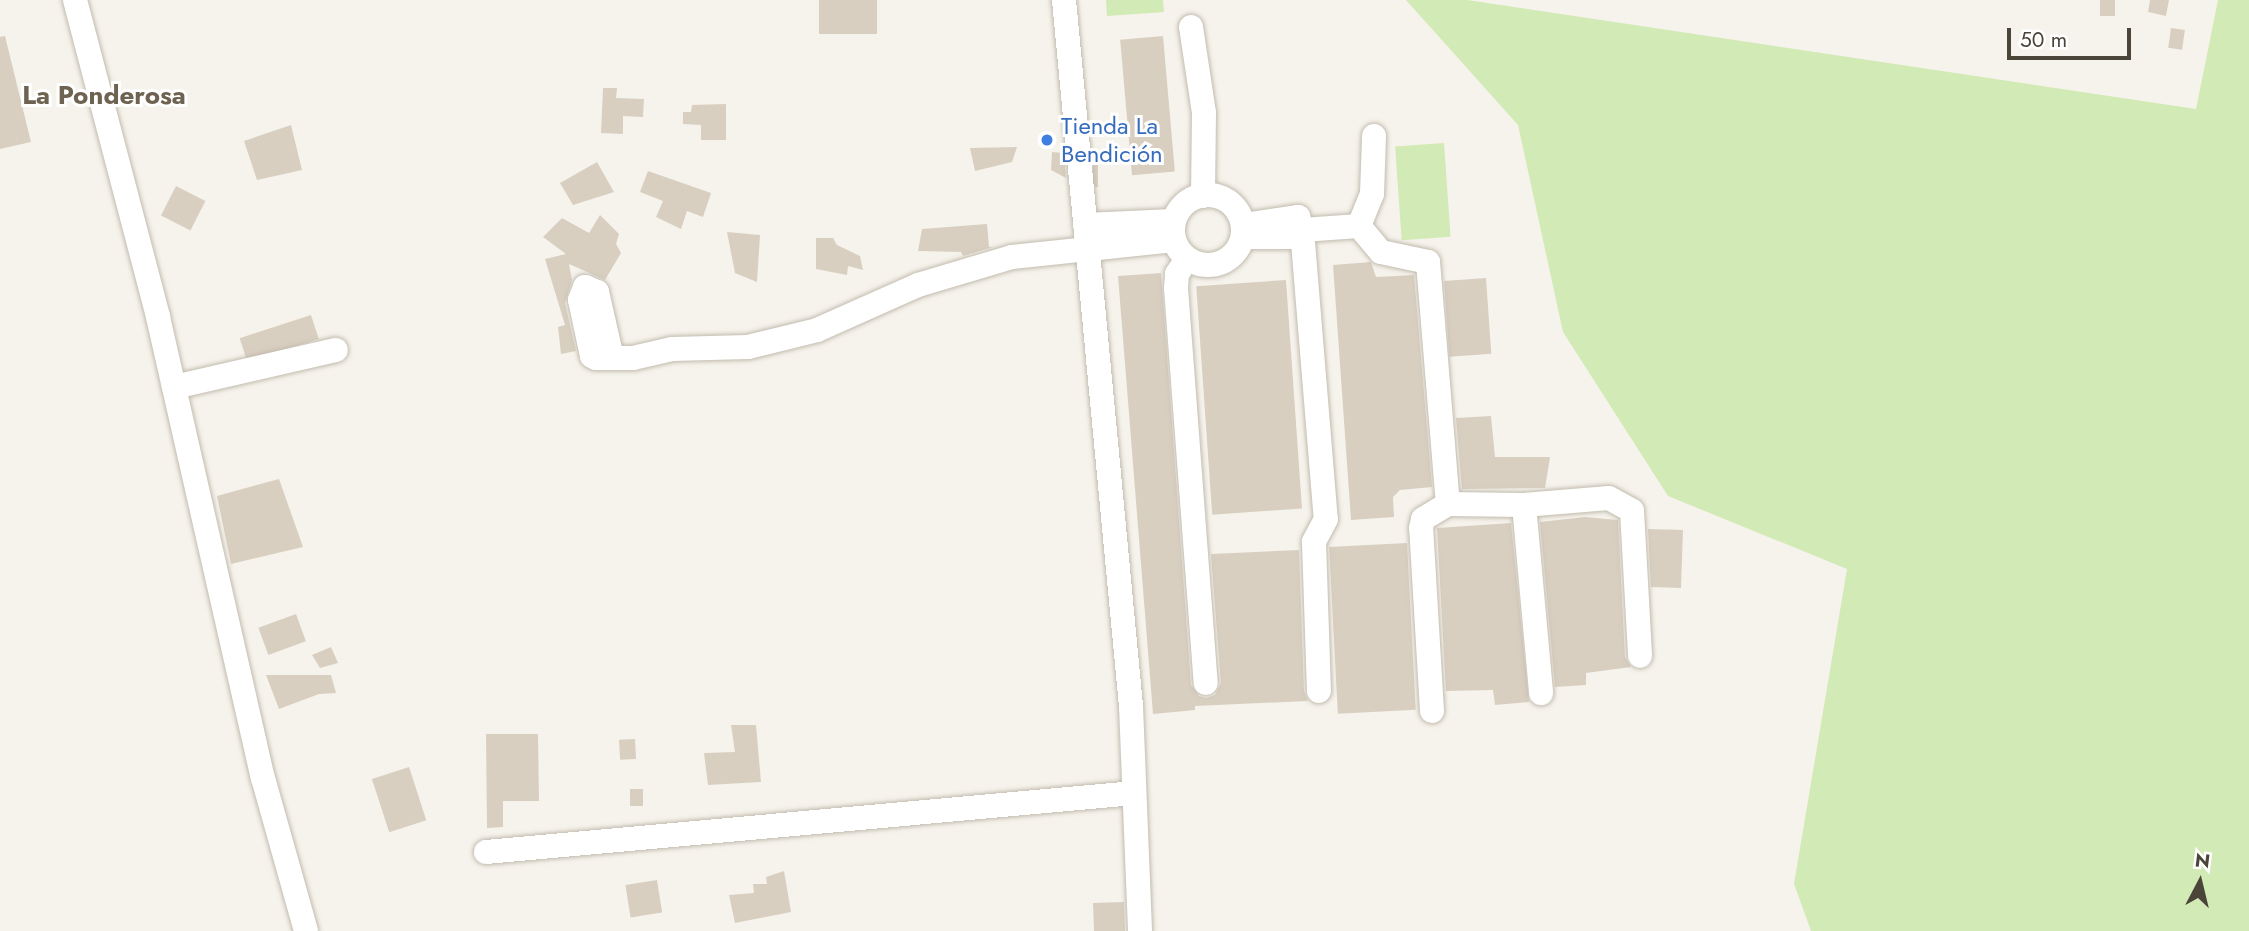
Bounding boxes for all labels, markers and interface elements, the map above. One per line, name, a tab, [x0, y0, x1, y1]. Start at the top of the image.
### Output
scale bar	[2011, 14, 2135, 58]
text: 50 m	[2020, 25, 2067, 55]
district label: La Ponderosa	[22, 80, 186, 112]
place label: Tienda La Bendición	[1061, 112, 1163, 168]
marker: Tienda La Bendición	[1039, 132, 1055, 148]
text: N	[2193, 846, 2212, 875]
north arrow	[2165, 847, 2235, 917]

